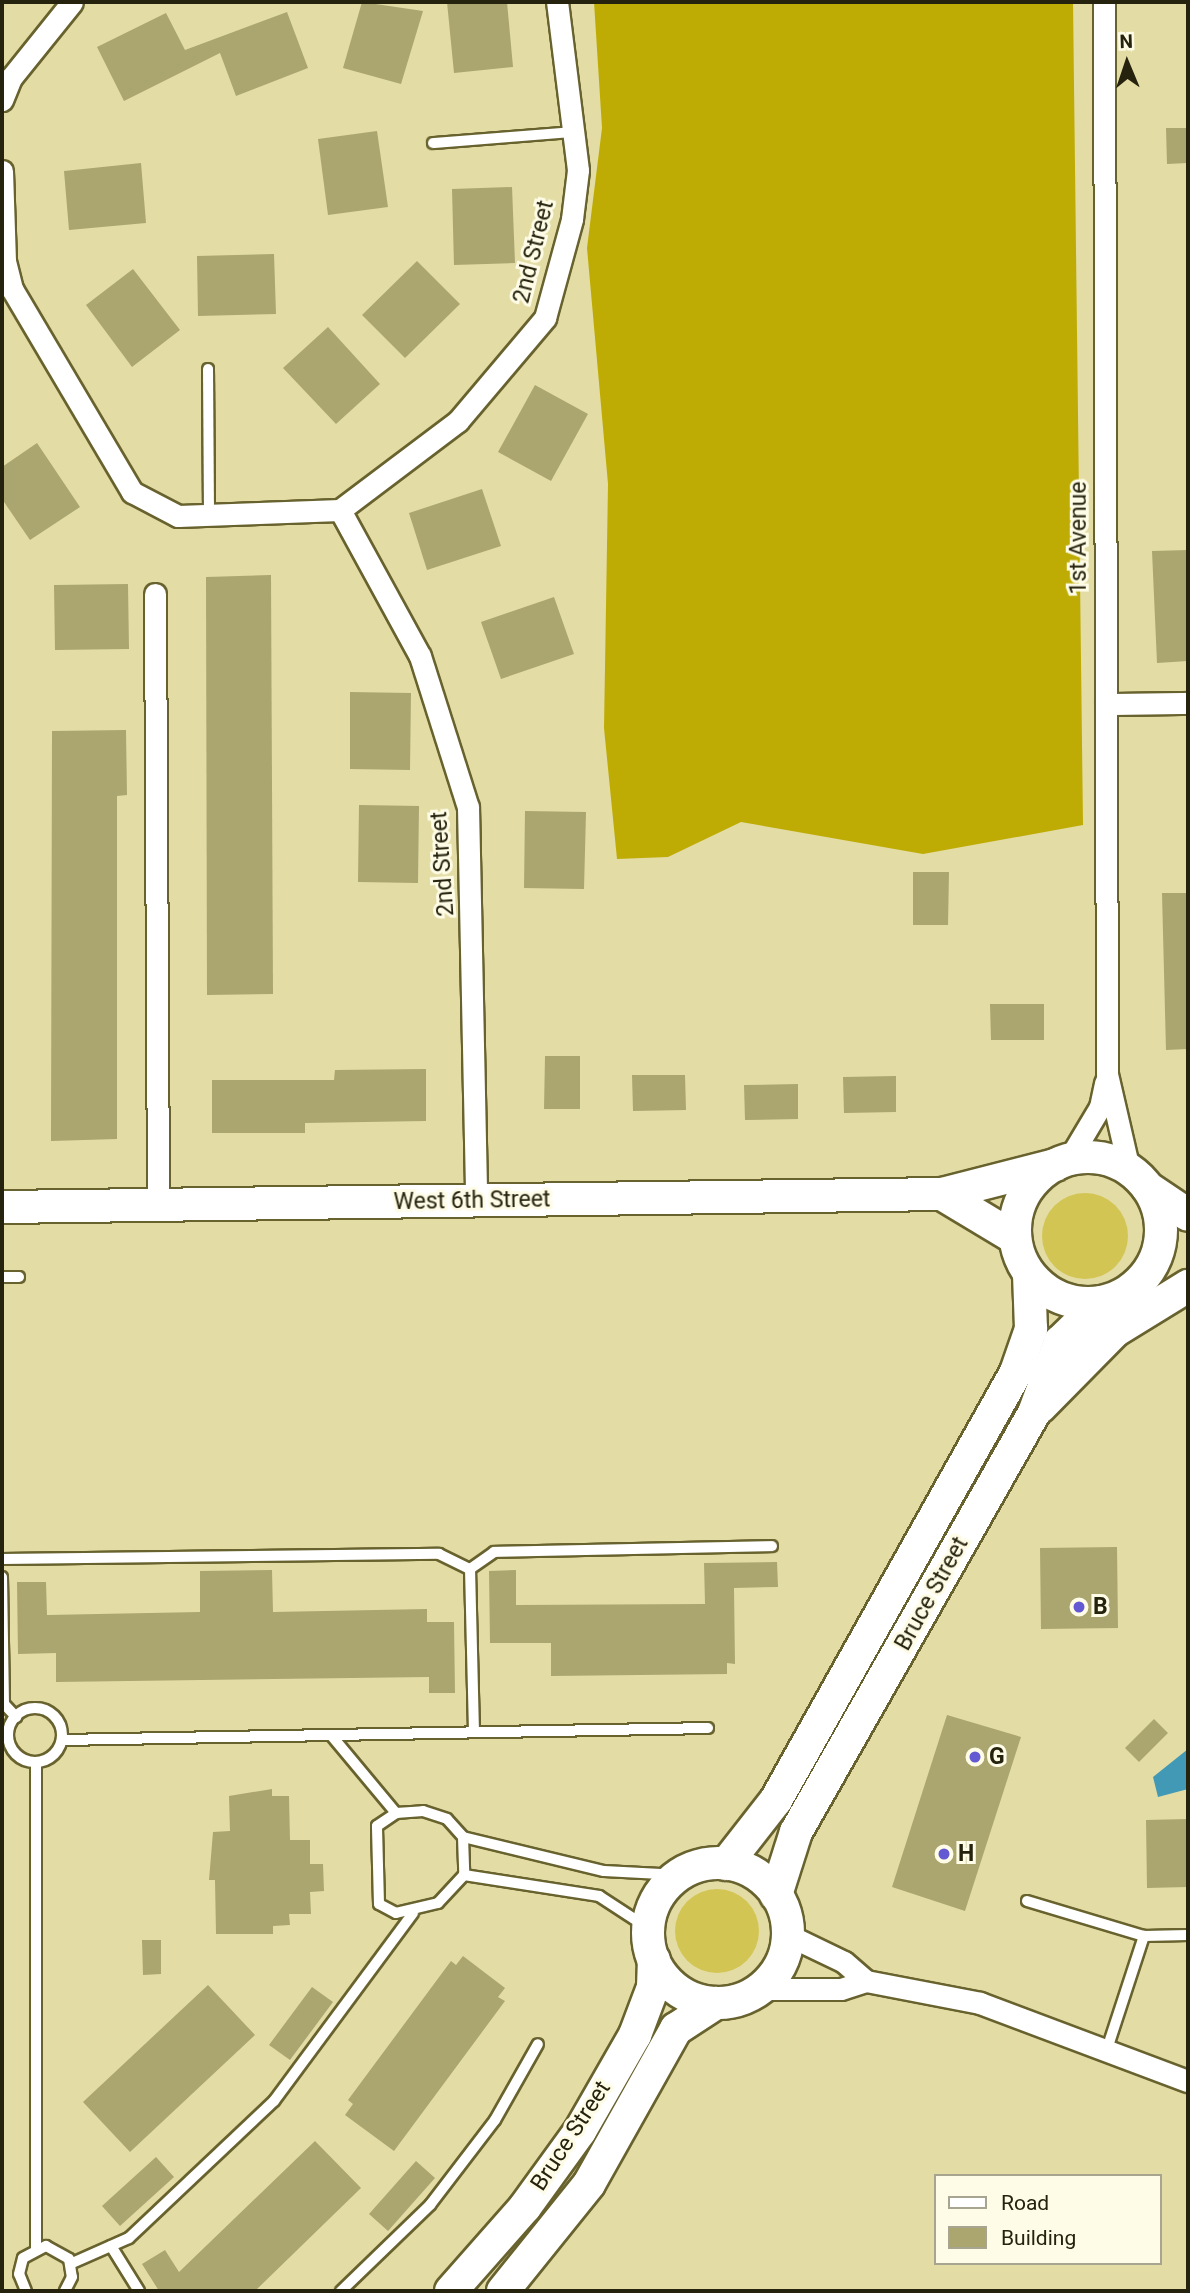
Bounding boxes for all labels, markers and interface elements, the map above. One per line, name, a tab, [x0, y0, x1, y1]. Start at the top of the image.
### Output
north arrow	[1092, 28, 1162, 98]
text: N	[1119, 30, 1133, 53]
street label: 2nd Street	[508, 198, 560, 306]
street label: 1st Avenue	[1065, 481, 1093, 595]
street label: 2nd Street	[426, 811, 460, 917]
street label: West 6th Street	[393, 1186, 551, 1216]
street label: Bruce Street	[890, 1532, 974, 1656]
place label: B	[1093, 1593, 1108, 1621]
marker: B	[1071, 1599, 1087, 1615]
place label: G	[989, 1743, 1005, 1771]
marker: G	[967, 1749, 983, 1765]
place label: H	[958, 1840, 974, 1868]
marker: H	[936, 1846, 952, 1862]
street label: Bruce Street	[525, 2076, 617, 2196]
legend	[934, 2174, 1162, 2265]
text: Road	[1001, 2191, 1049, 2215]
text: Building	[1001, 2226, 1076, 2250]

